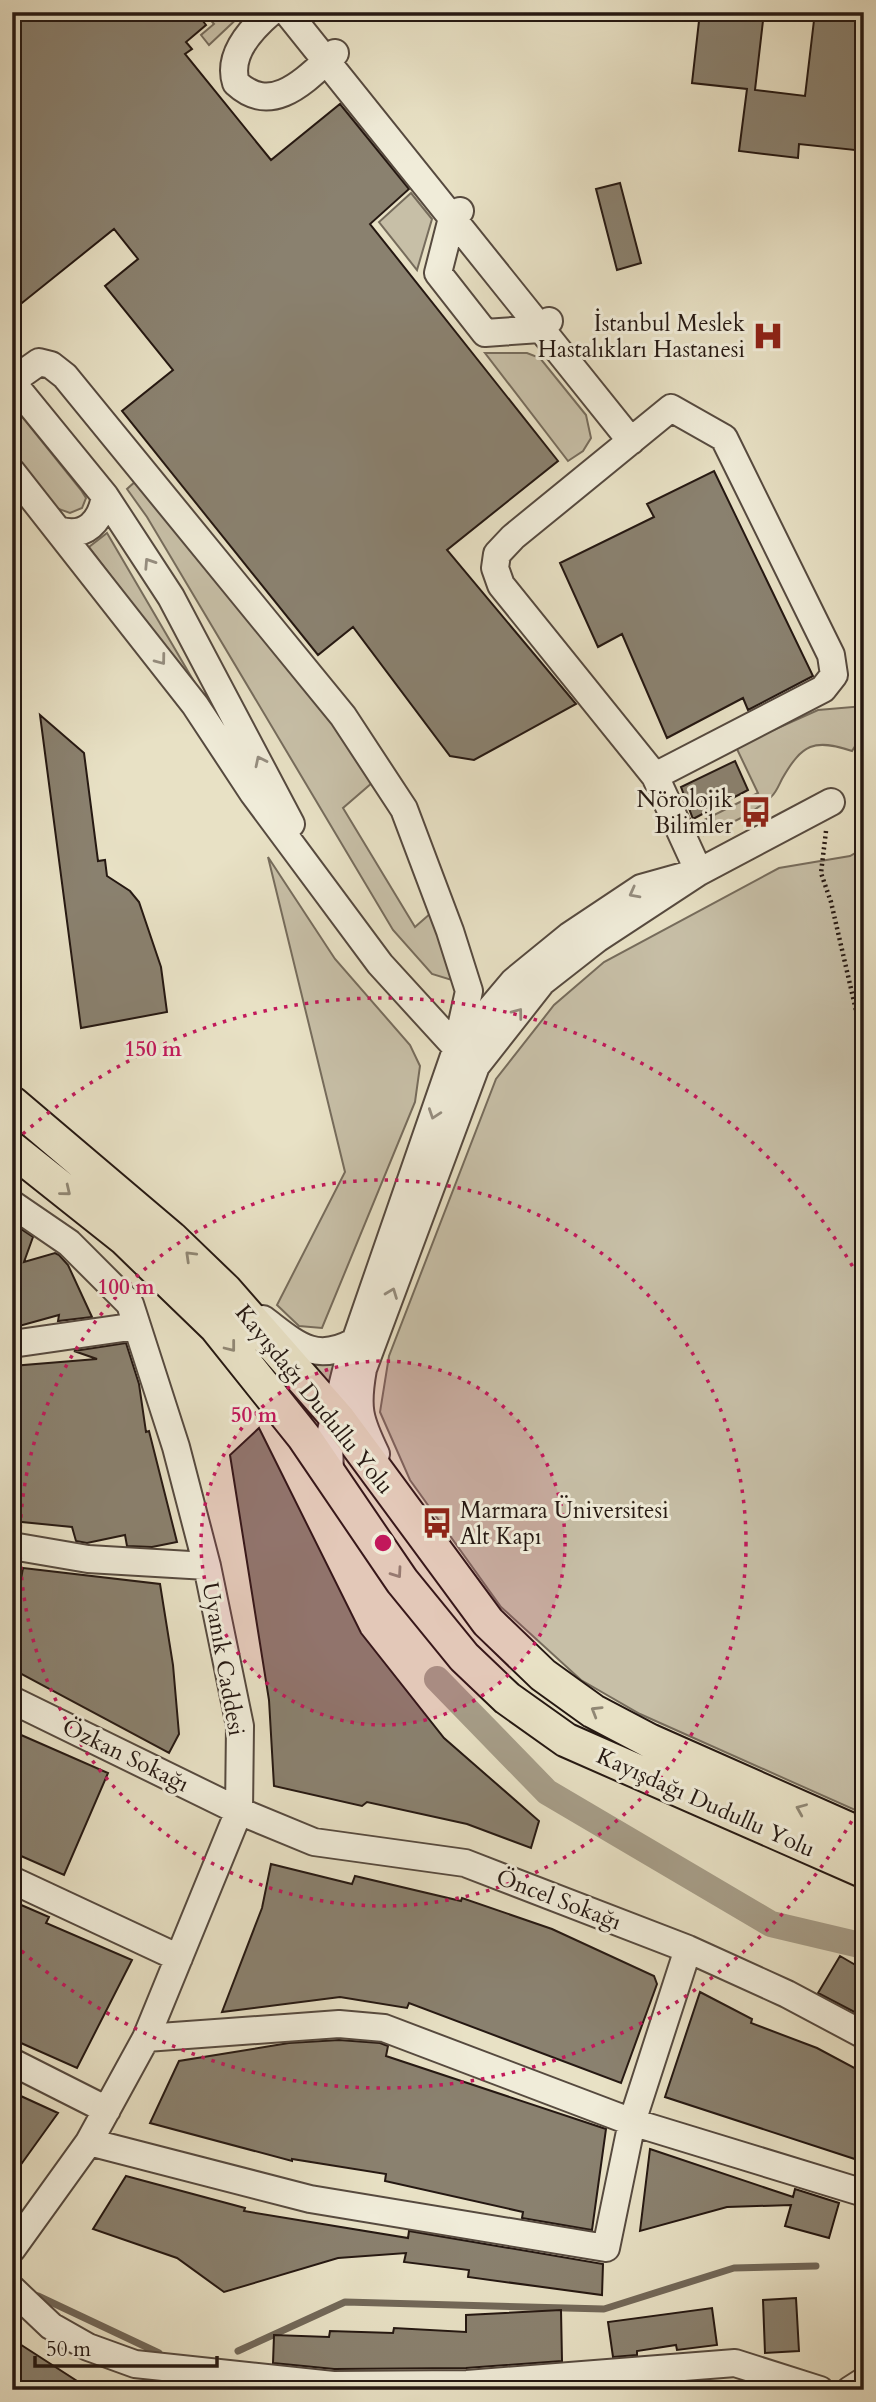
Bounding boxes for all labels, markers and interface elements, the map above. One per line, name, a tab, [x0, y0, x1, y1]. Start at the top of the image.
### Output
place label: İstanbul Meslek Hastalıkları Hastanesi	[538, 308, 746, 365]
hospital icon: İstanbul Meslek Hastalıkları Hastanesi	[751, 319, 785, 353]
one-way arrow	[144, 558, 157, 571]
one-way arrow	[152, 652, 165, 665]
one-way arrow	[254, 756, 268, 768]
place label: Nörolojik Bilimler	[637, 784, 734, 841]
bus stop icon: Nörolojik Bilimler	[739, 795, 773, 829]
one-way arrow	[629, 884, 641, 898]
one-way arrow	[510, 1008, 523, 1021]
text: 150 m	[124, 1035, 182, 1064]
one-way arrow	[428, 1107, 442, 1120]
one-way arrow	[58, 1183, 70, 1196]
one-way arrow	[185, 1252, 198, 1264]
text: 100 m	[97, 1273, 155, 1302]
one-way arrow	[383, 1287, 397, 1299]
street label: Kayışdağı Dudullu Yolu	[228, 1298, 401, 1501]
one-way arrow	[223, 1339, 236, 1351]
text: 50 m	[231, 1401, 278, 1430]
place label: Marmara Üniversitesi Alt Kapı	[460, 1495, 669, 1552]
bus stop icon: Marmara Üniversitesi Alt Kapı	[420, 1506, 454, 1540]
centre of rings	[371, 1531, 395, 1555]
one-way arrow	[389, 1565, 401, 1578]
street label: Uyanık Caddesi	[195, 1580, 252, 1738]
one-way arrow	[590, 1707, 603, 1720]
street label: Özkan Sokağı	[57, 1711, 194, 1799]
street label: Kayışdağı Dudullu Yolu	[592, 1740, 820, 1865]
one-way arrow	[796, 1803, 808, 1817]
street label: Öncel Sokağı	[492, 1861, 626, 1937]
scale bar	[35, 2325, 217, 2369]
text: 50 m	[46, 2335, 91, 2364]

